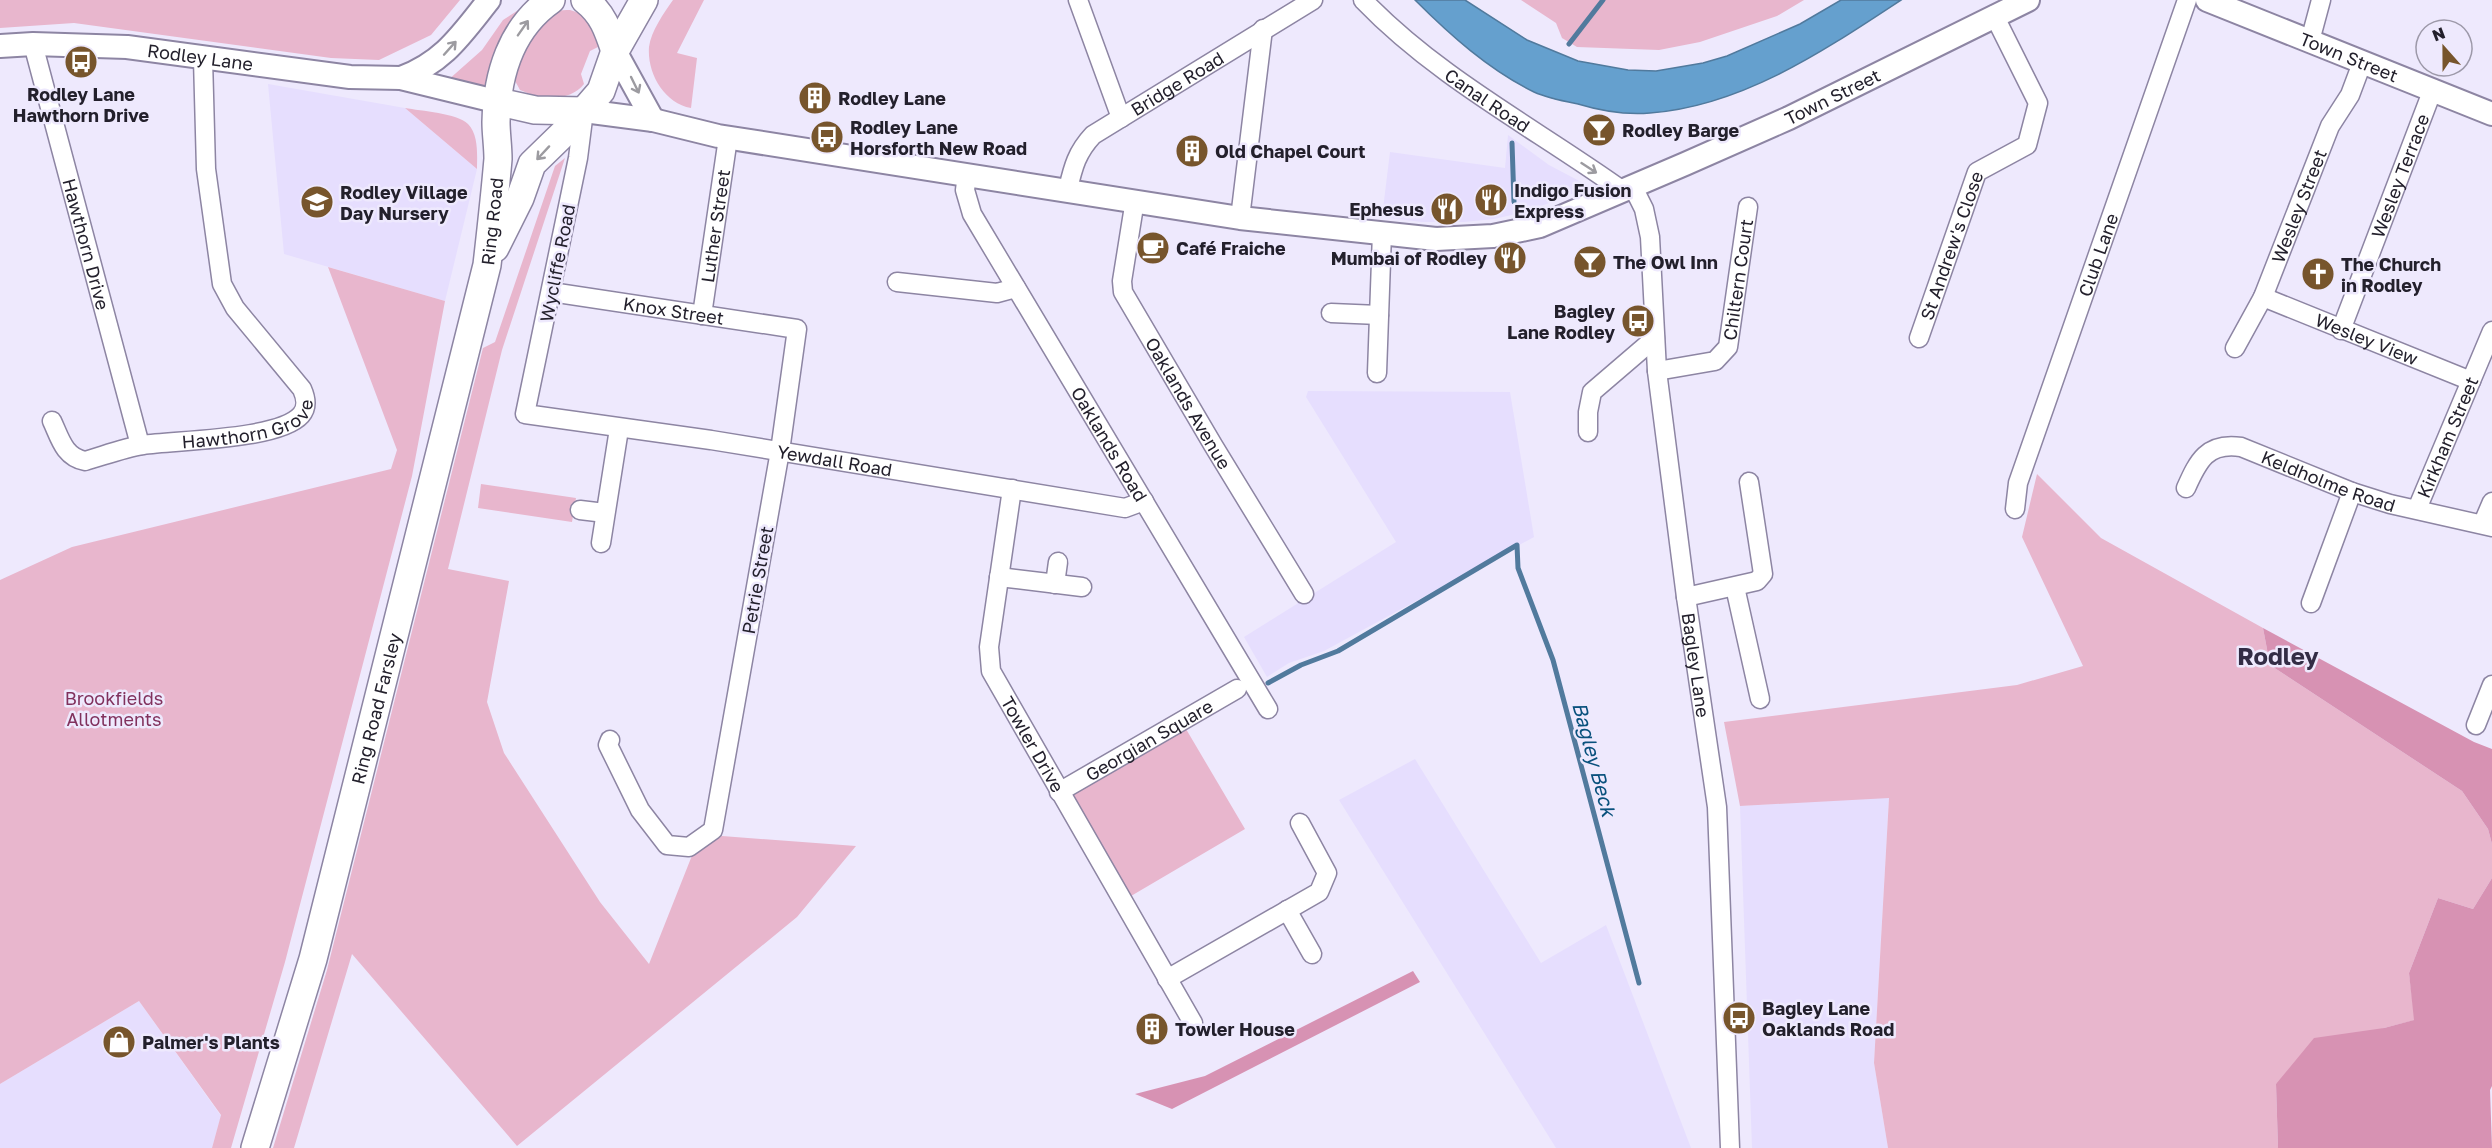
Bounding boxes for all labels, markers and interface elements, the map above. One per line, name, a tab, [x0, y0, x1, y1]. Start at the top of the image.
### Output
north arrow	[2414, 18, 2474, 78]
one-way arrow	[517, 21, 529, 37]
text: N	[2429, 22, 2448, 46]
street label: Town Street	[2297, 27, 2401, 86]
street label: Rodley Lane	[146, 39, 254, 75]
one-way arrow	[443, 41, 457, 56]
bus stop icon: Rodley Lane Hawthorn Drive	[63, 44, 99, 80]
street label: Bridge Road	[1127, 47, 1228, 120]
street label: Canal Road	[1441, 63, 1534, 137]
street label: Town Street	[1781, 64, 1884, 129]
one-way arrow	[630, 75, 642, 93]
building icon: Rodley Lane	[797, 80, 833, 116]
place label: Rodley Lane Hawthorn Drive	[13, 83, 150, 126]
place label: Rodley Lane	[838, 87, 946, 109]
street label: Wesley Terrace	[2366, 111, 2434, 241]
bar icon: Rodley Barge	[1581, 112, 1617, 148]
place label: Rodley Lane Horsforth New Road	[850, 116, 1027, 159]
bus stop icon: Rodley Lane Horsforth New Road	[809, 119, 845, 155]
place label: Rodley Barge	[1622, 119, 1740, 141]
building icon: Old Chapel Court	[1174, 133, 1210, 169]
place label: Old Chapel Court	[1215, 140, 1366, 162]
one-way arrow	[536, 145, 550, 160]
street label: Wesley Street	[2267, 146, 2331, 266]
one-way arrow	[1580, 162, 1597, 174]
street label: Luther Street	[696, 168, 734, 284]
street label: St Andrew's Close	[1915, 168, 1987, 323]
street label: Hawthorn Drive	[58, 176, 114, 312]
street label: Ring Road	[476, 177, 507, 266]
place label: Indigo Fusion Express	[1514, 179, 1632, 222]
place label: Rodley Village Day Nursery	[340, 181, 468, 224]
restaurant icon: Indigo Fusion Express	[1473, 182, 1509, 218]
school or university icon: Rodley Village Day Nursery	[299, 184, 335, 220]
restaurant icon: Ephesus	[1429, 191, 1465, 227]
place label: Ephesus	[1349, 198, 1424, 220]
street label: Wycliffe Road	[535, 202, 579, 324]
street label: Club Lane	[2073, 210, 2123, 299]
street label: Chiltern Court	[1718, 218, 1757, 342]
cafe icon: Café Fraiche	[1135, 230, 1171, 266]
place label: Café Fraiche	[1176, 237, 1286, 259]
restaurant icon: Mumbai of Rodley	[1492, 240, 1528, 276]
bar icon: The Owl Inn	[1572, 244, 1608, 280]
place label: Mumbai of Rodley	[1331, 247, 1487, 269]
place label: The Owl Inn	[1613, 251, 1718, 273]
place label: The Church in Rodley	[2341, 253, 2441, 296]
church icon: The Church in Rodley	[2300, 256, 2336, 292]
street label: Knox Street	[622, 292, 726, 329]
place label: Bagley Lane Rodley	[1507, 300, 1615, 343]
bus stop icon: Bagley Lane Rodley	[1620, 303, 1656, 339]
street label: Wesley View	[2312, 308, 2422, 370]
street label: Oaklands Avenue	[1141, 333, 1236, 473]
street label: Kirkham Street	[2412, 373, 2483, 501]
street label: Oaklands Road	[1067, 383, 1152, 505]
street label: Hawthorn Grove	[181, 398, 317, 452]
street label: Yewdall Road	[776, 440, 894, 481]
street label: Keldholme Road	[2258, 445, 2398, 516]
street label: Petrie Street	[737, 524, 777, 636]
street label: Bagley Lane	[1677, 611, 1715, 719]
street label: Ring Road Farsley	[346, 630, 405, 786]
district label: Rodley	[2237, 641, 2319, 670]
park label: Brookfields Allotments	[65, 687, 163, 730]
street label: Towler Drive	[997, 692, 1069, 796]
street label: Georgian Square	[1081, 694, 1217, 785]
water label: Bagley Beck	[1567, 699, 1623, 822]
place label: Bagley Lane Oaklands Road	[1762, 997, 1894, 1040]
bus stop icon: Bagley Lane Oaklands Road	[1721, 1000, 1757, 1036]
building icon: Towler House	[1134, 1011, 1170, 1047]
place label: Towler House	[1175, 1018, 1295, 1040]
shop icon: Palmer's Plants	[101, 1024, 137, 1060]
place label: Palmer's Plants	[142, 1031, 280, 1053]

